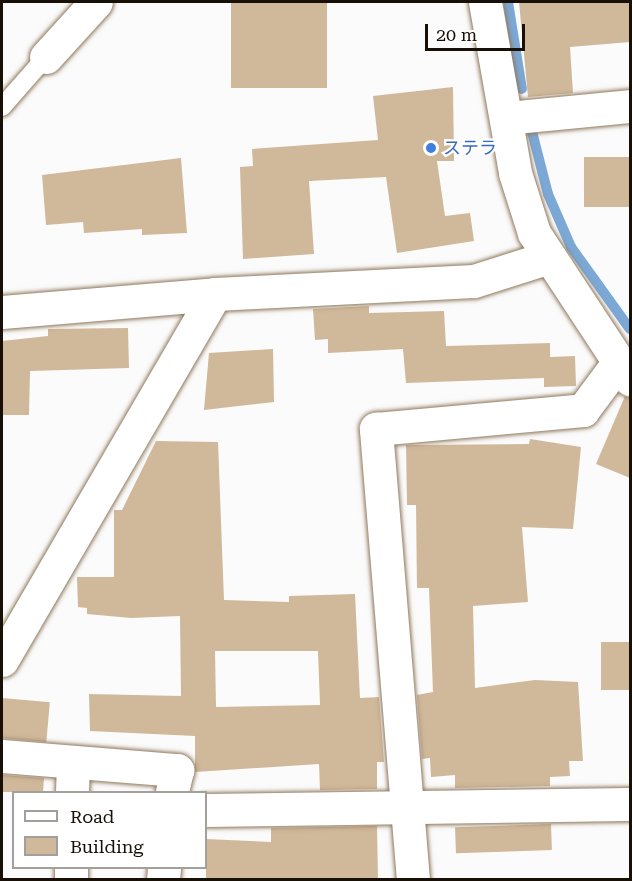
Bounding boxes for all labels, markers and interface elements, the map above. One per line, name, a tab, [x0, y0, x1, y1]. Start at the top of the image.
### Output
scale bar	[428, 12, 528, 50]
text: 20 m	[436, 24, 477, 45]
place label: ステラ	[443, 137, 497, 159]
marker: ステラ	[424, 141, 438, 155]
legend	[12, 791, 207, 869]
text: Road	[70, 806, 114, 827]
text: Building	[70, 836, 144, 857]

